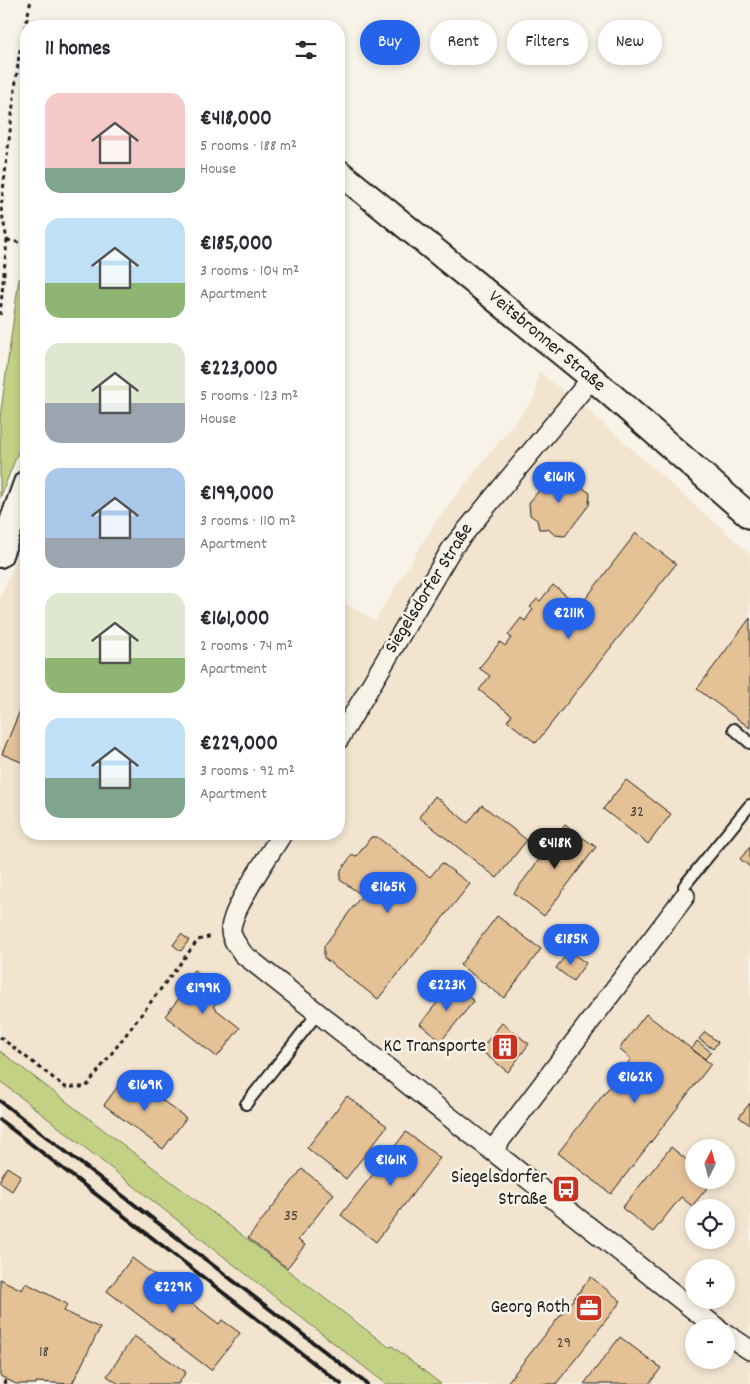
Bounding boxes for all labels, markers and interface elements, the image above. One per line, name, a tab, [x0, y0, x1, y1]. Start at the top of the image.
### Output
chip: Buy	[360, 20, 420, 65]
chip: Rent	[430, 20, 497, 65]
chip: Filters	[507, 20, 588, 65]
chip: New	[598, 20, 662, 65]
text: 11 homes	[45, 35, 110, 65]
icon: filters	[292, 36, 320, 64]
text: €418,000	[200, 105, 272, 135]
icon: home	[85, 113, 145, 173]
text: 5 rooms · 188 m²	[200, 135, 297, 158]
text: House	[200, 158, 236, 181]
text: €185,000	[200, 230, 273, 260]
icon: home	[85, 238, 145, 298]
text: 3 rooms · 104 m²	[200, 260, 299, 283]
text: Apartment	[200, 283, 267, 306]
street label: Veitsbronner Straße	[481, 285, 611, 399]
text: €223,000	[200, 355, 278, 385]
icon: home	[85, 363, 145, 423]
text: 5 rooms · 123 m²	[200, 385, 298, 408]
text: House	[200, 408, 236, 431]
pin: €161K	[524, 462, 594, 504]
text: €161K	[543, 466, 575, 489]
text: €199,000	[200, 480, 274, 510]
icon: home	[85, 488, 145, 548]
text: 3 rooms · 110 m²	[200, 510, 296, 533]
street label: Siegelsdorfer Straße	[379, 519, 481, 659]
text: Apartment	[200, 533, 267, 556]
pin: €211K	[534, 598, 604, 640]
text: €211K	[554, 602, 584, 625]
text: €161,000	[200, 605, 270, 635]
icon: home	[85, 613, 145, 673]
text: 2 rooms · 74 m²	[200, 635, 293, 658]
text: Apartment	[200, 658, 267, 681]
text: €229,000	[200, 730, 278, 760]
icon: home	[85, 738, 145, 798]
text: 3 rooms · 92 m²	[200, 760, 294, 783]
text: Apartment	[200, 783, 267, 806]
house number: 32	[630, 801, 644, 824]
pin: €418K	[520, 828, 590, 870]
text: €418K	[539, 832, 571, 855]
pin: €165K	[353, 872, 423, 914]
text: €165K	[370, 876, 406, 899]
pin: €185K	[536, 924, 606, 966]
text: €185K	[554, 928, 588, 951]
pin: €223K	[412, 970, 482, 1012]
pin: €199K	[168, 972, 238, 1015]
text: €223K	[428, 974, 466, 997]
text: €199K	[186, 977, 220, 1000]
building icon: KC Transporte	[490, 1032, 520, 1062]
place label: KC Transporte	[384, 1034, 486, 1061]
pin: €162K	[600, 1062, 670, 1104]
text: €162K	[618, 1066, 652, 1089]
pin: €169K	[110, 1070, 180, 1112]
text: €169K	[128, 1074, 163, 1097]
north arrow	[685, 1139, 735, 1189]
map controls	[685, 1139, 735, 1369]
pin: €161K	[356, 1144, 426, 1187]
text: €161K	[375, 1149, 407, 1172]
place label: Siegelsdorfer Straße	[451, 1165, 547, 1214]
bus stop icon: Siegelsdorfer Straße	[551, 1174, 581, 1204]
button: locate	[685, 1199, 735, 1249]
house number: 35	[284, 1205, 298, 1228]
button: +	[685, 1259, 735, 1309]
pin: €229K	[138, 1272, 208, 1314]
text: €229K	[154, 1276, 192, 1299]
office icon: Georg Roth	[574, 1293, 604, 1323]
place label: Georg Roth	[490, 1295, 570, 1322]
button: −	[685, 1319, 735, 1369]
house number: 29	[557, 1332, 571, 1355]
house number: 18	[39, 1341, 49, 1364]

